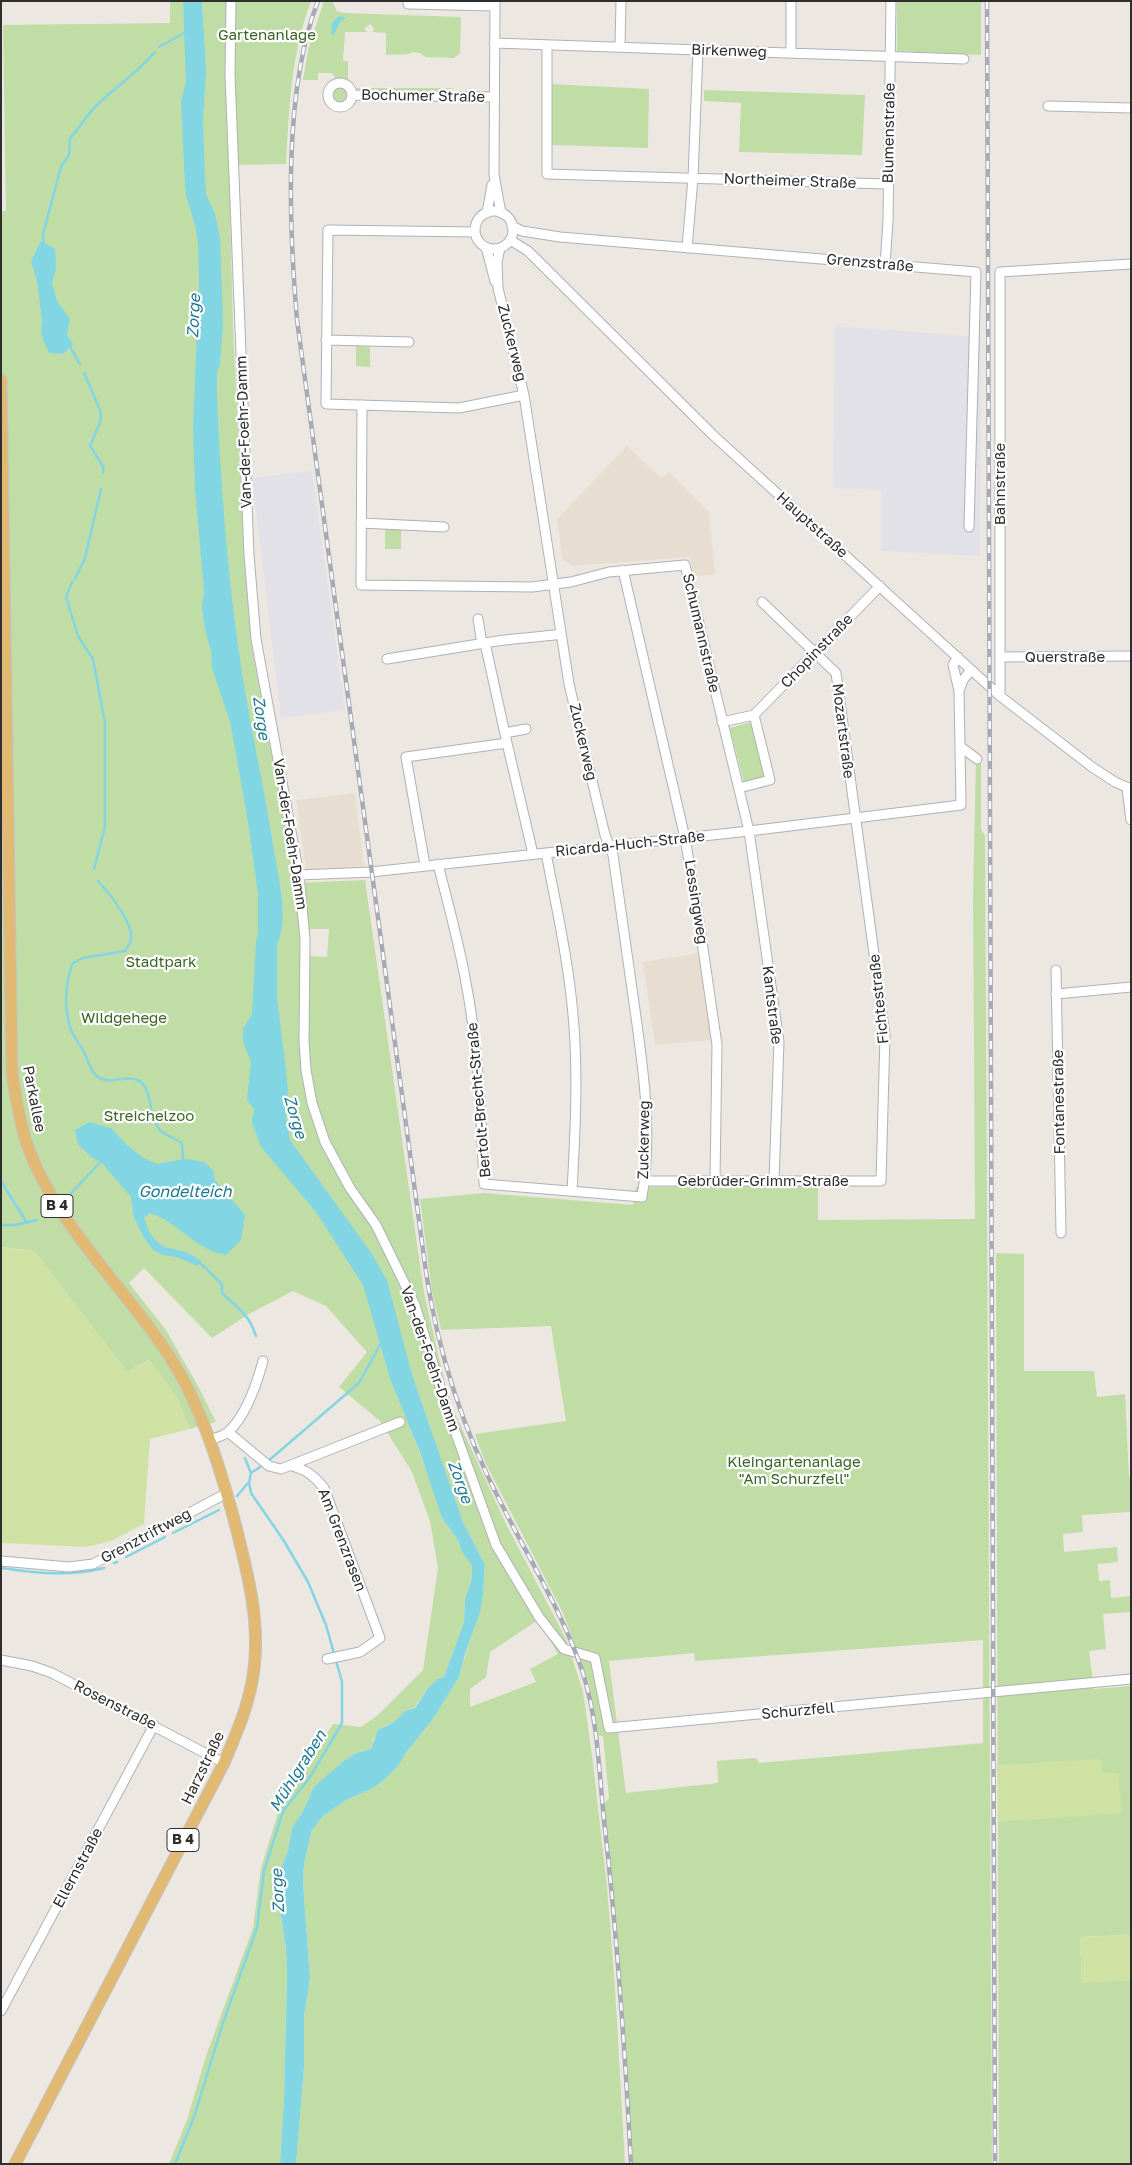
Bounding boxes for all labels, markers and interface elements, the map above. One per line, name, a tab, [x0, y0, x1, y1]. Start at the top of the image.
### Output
park label: Gartenanlage	[218, 26, 316, 44]
street label: Birkenweg	[691, 41, 767, 61]
street label: Blumenstraße	[879, 83, 899, 183]
street label: Bochumer Straße	[361, 86, 485, 106]
street label: Northeimer Straße	[723, 170, 857, 192]
street label: Grenzstraße	[826, 250, 914, 276]
water label: Zorge	[183, 293, 205, 339]
street label: Zuckerweg	[494, 303, 530, 383]
street label: Van-der-Foehr-Damm	[232, 355, 256, 509]
street label: Bahnstraße	[991, 443, 1009, 525]
street label: Hauptstraße	[773, 488, 851, 562]
street label: Schumannstraße	[679, 572, 723, 694]
street label: Chopinstraße	[777, 610, 857, 692]
street label: Querstraße	[1025, 648, 1105, 666]
street label: Mozartstraße	[828, 682, 858, 780]
water label: Zorge	[248, 695, 274, 741]
street label: Zuckerweg	[565, 702, 601, 782]
street label: Van-der-Foehr-Damm	[269, 757, 311, 911]
street label: Ricarda-Huch-Straße	[554, 827, 706, 861]
street label: Lessingweg	[680, 858, 712, 946]
park label: Stadtpark	[125, 953, 197, 971]
street label: Fichtestraße	[865, 953, 893, 1045]
street label: Kantstraße	[758, 965, 786, 1045]
park label: Wildgehege	[81, 1009, 167, 1027]
street label: Bertolt-Brecht-Straße	[463, 1022, 495, 1178]
street label: Fontanestraße	[1049, 1049, 1069, 1155]
street label: Parkallee	[19, 1064, 49, 1134]
water label: Zorge	[280, 1093, 310, 1141]
street label: Zuckerweg	[634, 1100, 654, 1180]
park label: Streichelzoo	[104, 1107, 194, 1125]
street label: Gebrüder-Grimm-Straße	[677, 1172, 849, 1190]
water label: Gondelteich	[138, 1182, 232, 1202]
road number: B 4	[41, 1194, 73, 1218]
street label: Van-der-Foehr-Damm	[397, 1284, 463, 1434]
park label: Kleingartenanlage "Am Schurzfell"	[727, 1453, 861, 1488]
water label: Zorge	[443, 1458, 477, 1506]
street label: Am Grenzrasen	[314, 1486, 370, 1594]
street label: Grenztriftweg	[98, 1505, 194, 1567]
street label: Rosenstraße	[71, 1676, 159, 1734]
street label: Schurzfell	[761, 1699, 835, 1723]
water label: Mühlgraben	[265, 1727, 331, 1815]
street label: Harzstraße	[178, 1729, 228, 1807]
street label: Ellernstraße	[49, 1825, 107, 1911]
road number: B 4	[167, 1828, 199, 1852]
water label: Zorge	[267, 1868, 289, 1914]

